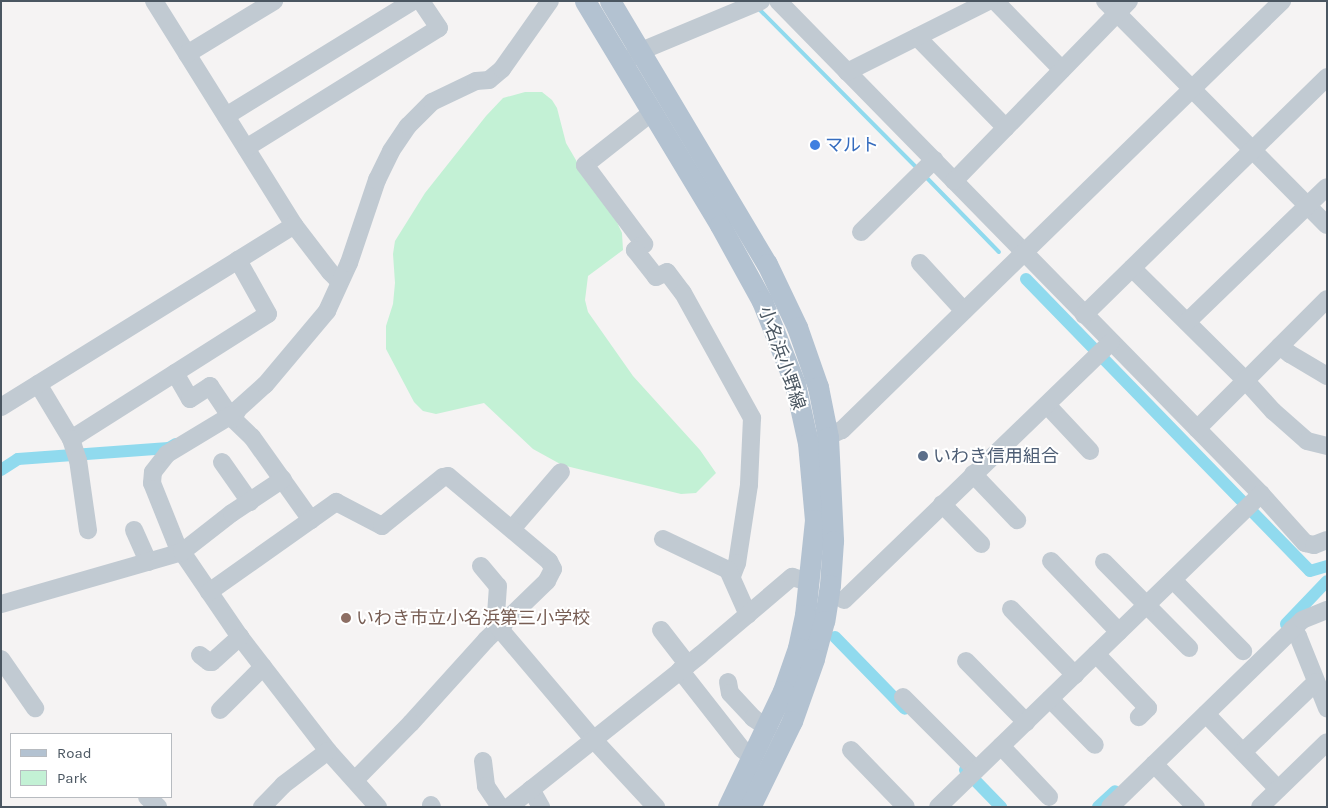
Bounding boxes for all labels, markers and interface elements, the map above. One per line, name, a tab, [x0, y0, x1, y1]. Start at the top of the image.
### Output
place label: マルト	[825, 134, 879, 156]
marker: マルト	[809, 139, 821, 151]
street label: 小名浜小野線	[754, 303, 810, 413]
place label: いわき信用組合	[933, 445, 1059, 467]
marker: いわき信用組合	[917, 450, 929, 462]
place label: いわき市立小名浜第三小学校	[356, 607, 590, 629]
marker: いわき市立小名浜第三小学校	[340, 612, 352, 624]
legend	[10, 733, 172, 798]
text: Road	[57, 744, 92, 762]
text: Park	[57, 769, 87, 787]

